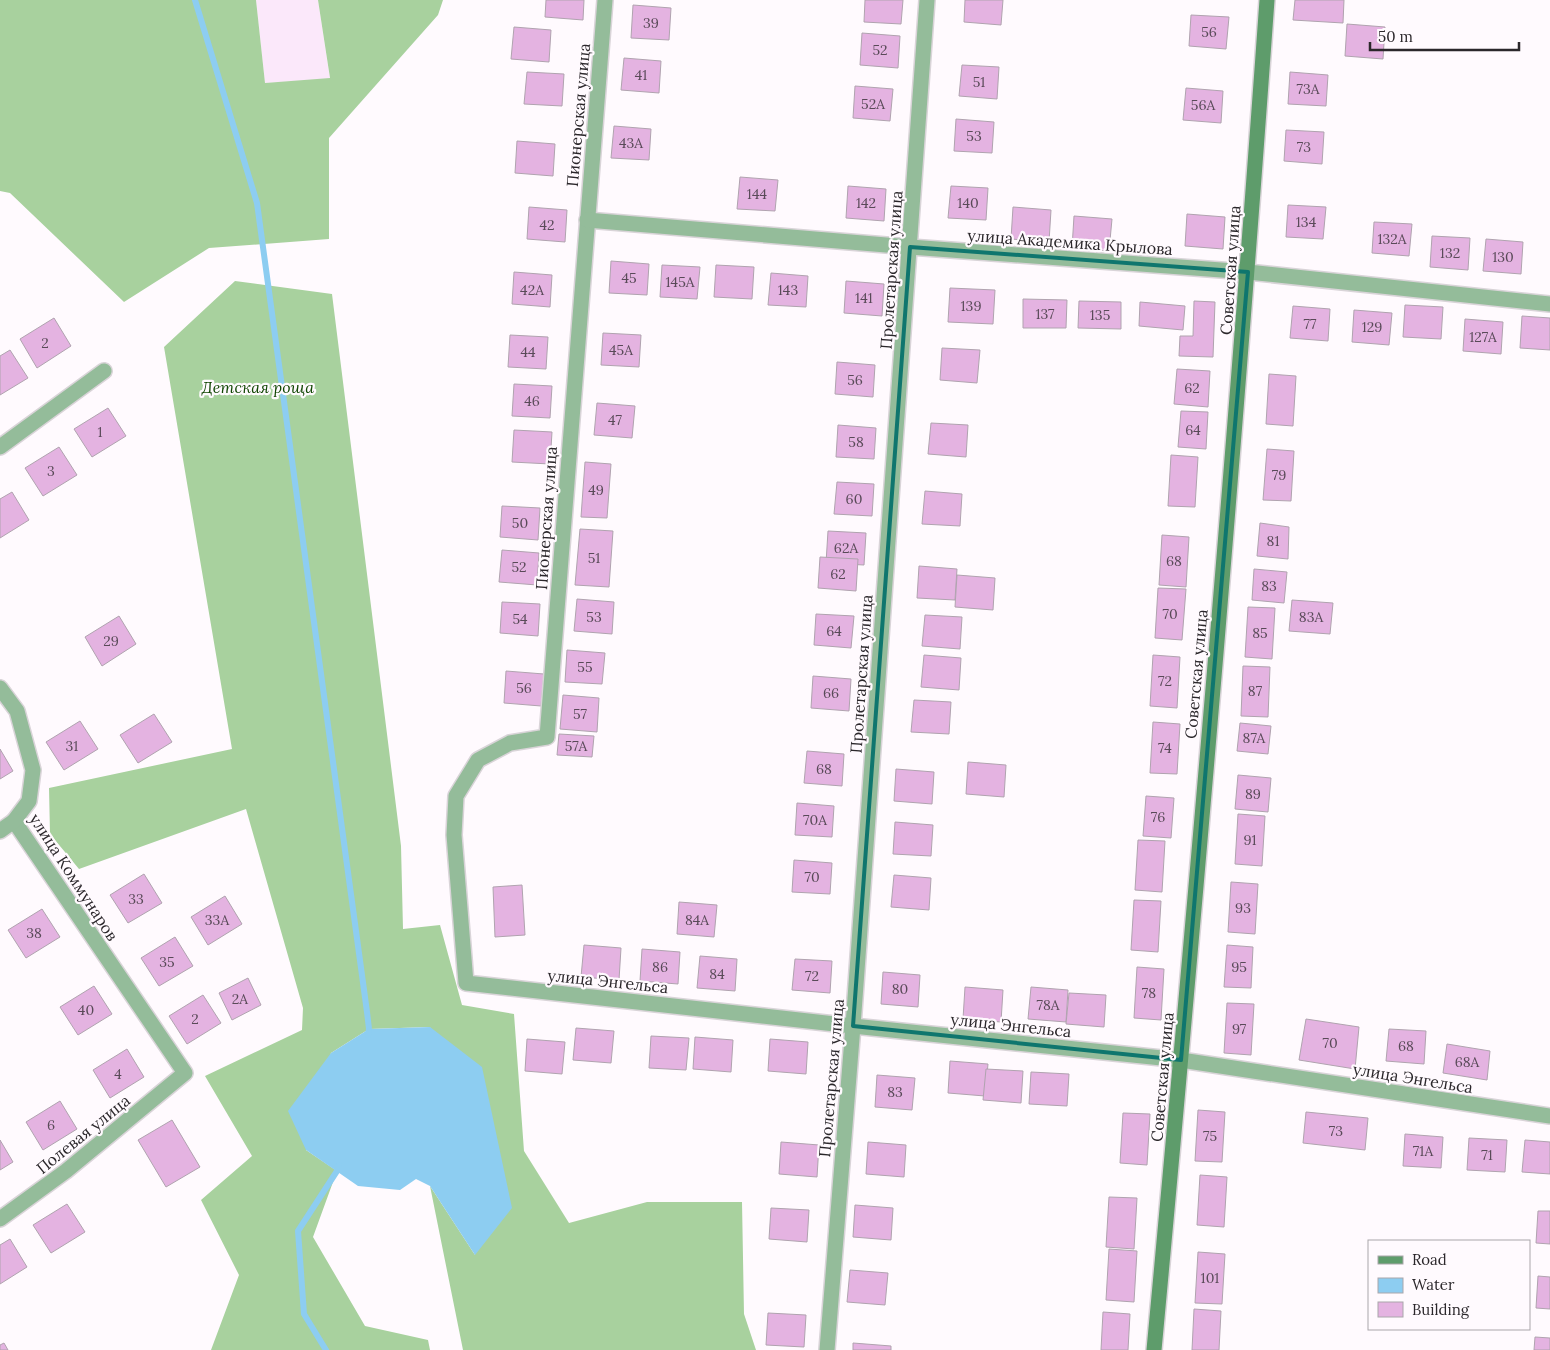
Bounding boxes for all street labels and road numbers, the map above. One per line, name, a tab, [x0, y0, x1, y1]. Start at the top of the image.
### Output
street label: Пионерская улица	[562, 42, 594, 188]
street label: Пролетарская улица	[875, 190, 907, 350]
street label: Советская улица	[1215, 205, 1245, 335]
street label: улица Академика Крылова	[967, 225, 1173, 259]
street label: Пионерская улица	[531, 446, 561, 590]
street label: Пролетарская улица	[845, 594, 877, 754]
street label: Советская улица	[1180, 608, 1212, 740]
street label: улица Коммунаров	[25, 810, 123, 944]
street label: улица Энгельса	[547, 965, 669, 997]
street label: Пролетарская улица	[814, 998, 848, 1158]
street label: улица Энгельса	[950, 1009, 1072, 1041]
street label: Советская улица	[1146, 1011, 1178, 1143]
street label: улица Энгельса	[1352, 1059, 1474, 1097]
street label: Полевая улица	[32, 1090, 134, 1178]

